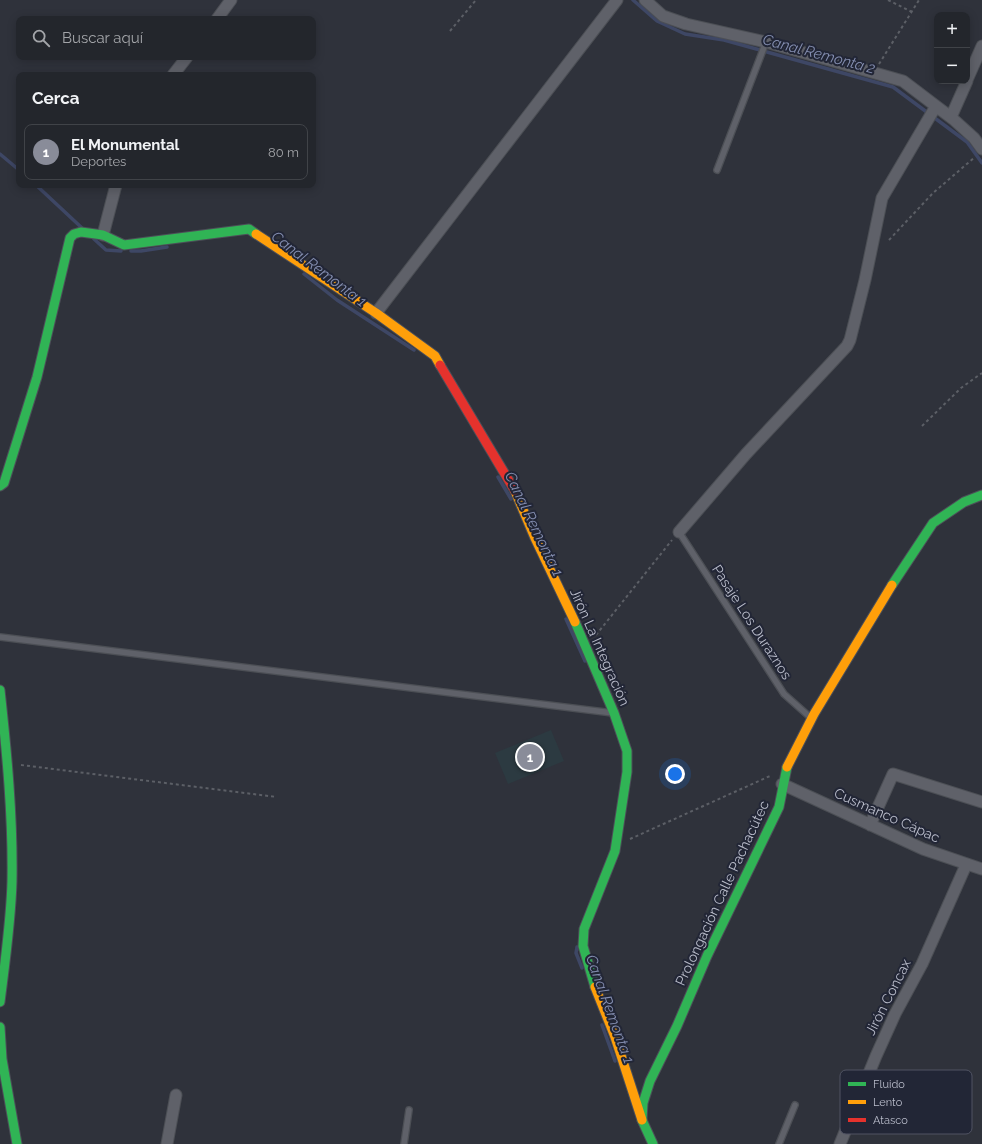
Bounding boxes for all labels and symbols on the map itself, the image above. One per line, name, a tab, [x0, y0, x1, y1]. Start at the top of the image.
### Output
water label: Canal Remonta 2	[761, 30, 878, 78]
water label: Canal Remonta 1	[268, 227, 370, 311]
water label: Canal Remonta 1	[501, 469, 567, 579]
street label: Pasaje Los Duraznos	[709, 562, 795, 682]
street label: Jirón La Integración	[567, 586, 633, 708]
pin: 1	[517, 742, 543, 772]
your location	[665, 764, 685, 784]
street label: Cusmanco Cápac	[832, 784, 943, 846]
street label: Prolongación Calle Pachacútec	[672, 798, 772, 988]
water label: Canal Remonta 1	[582, 952, 638, 1066]
street label: Jirón Concax	[862, 956, 914, 1038]
legend	[840, 1070, 972, 1134]
text: Fluido	[873, 1078, 905, 1091]
text: Lento	[873, 1096, 903, 1109]
text: Atasco	[873, 1114, 908, 1127]

